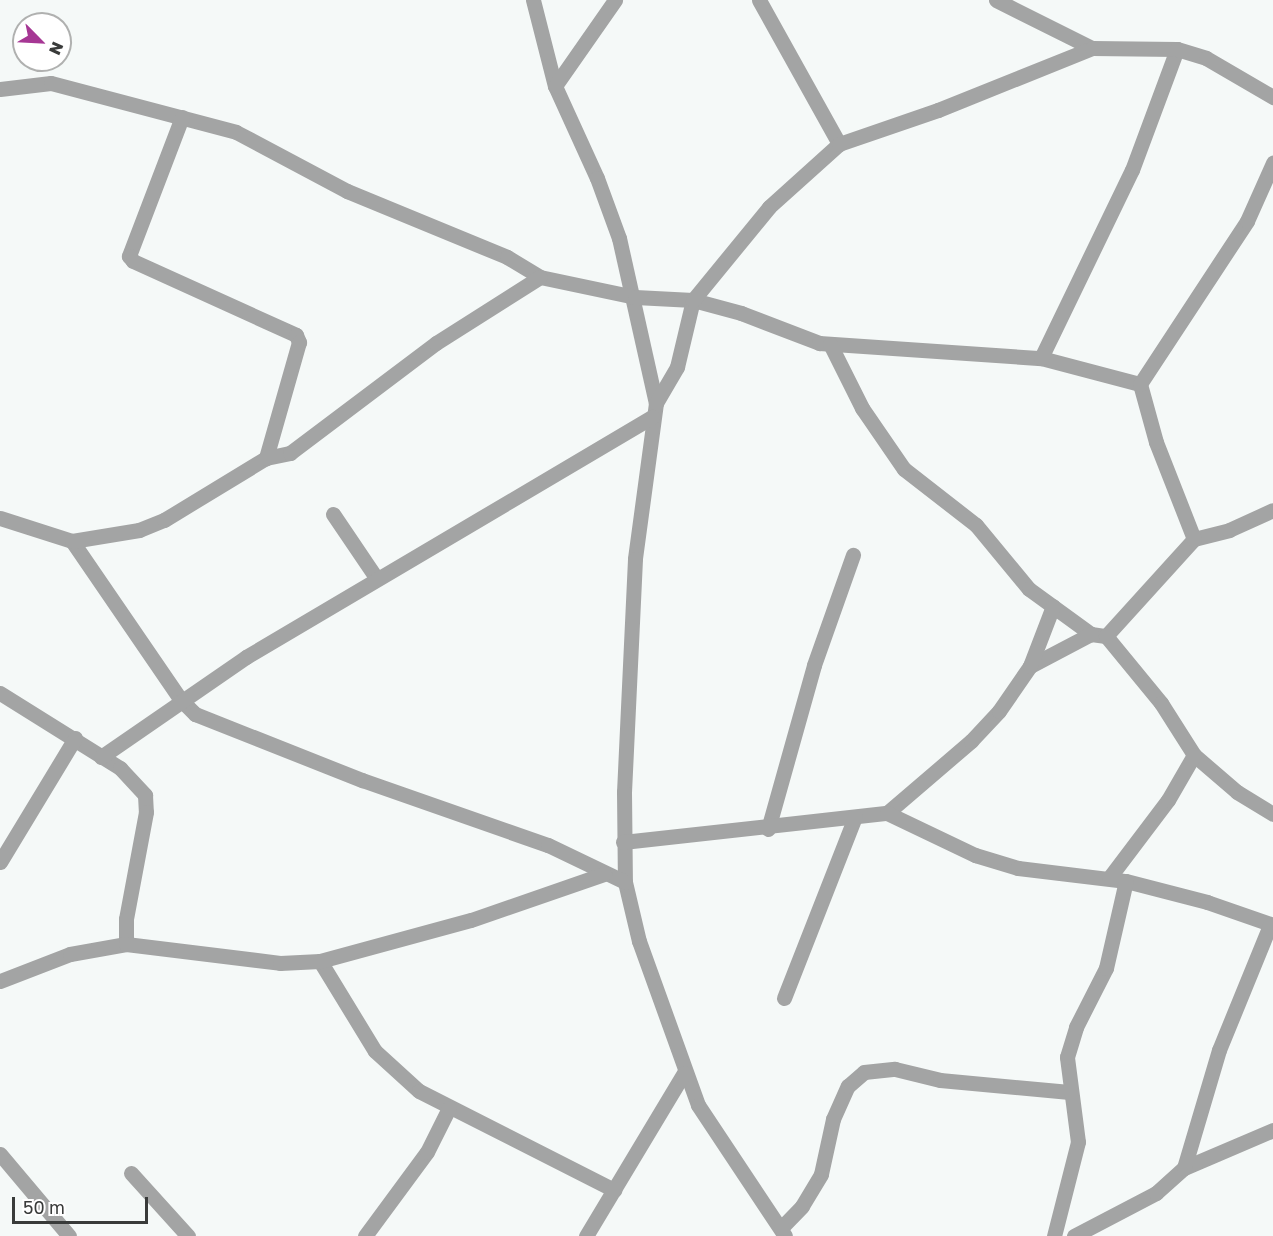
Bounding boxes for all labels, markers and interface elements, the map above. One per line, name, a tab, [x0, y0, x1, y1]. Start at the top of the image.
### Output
north arrow	[12, 12, 72, 72]
text: N	[45, 39, 68, 58]
scale bar	[15, 1185, 152, 1223]
text: 50 m	[23, 1196, 65, 1218]

